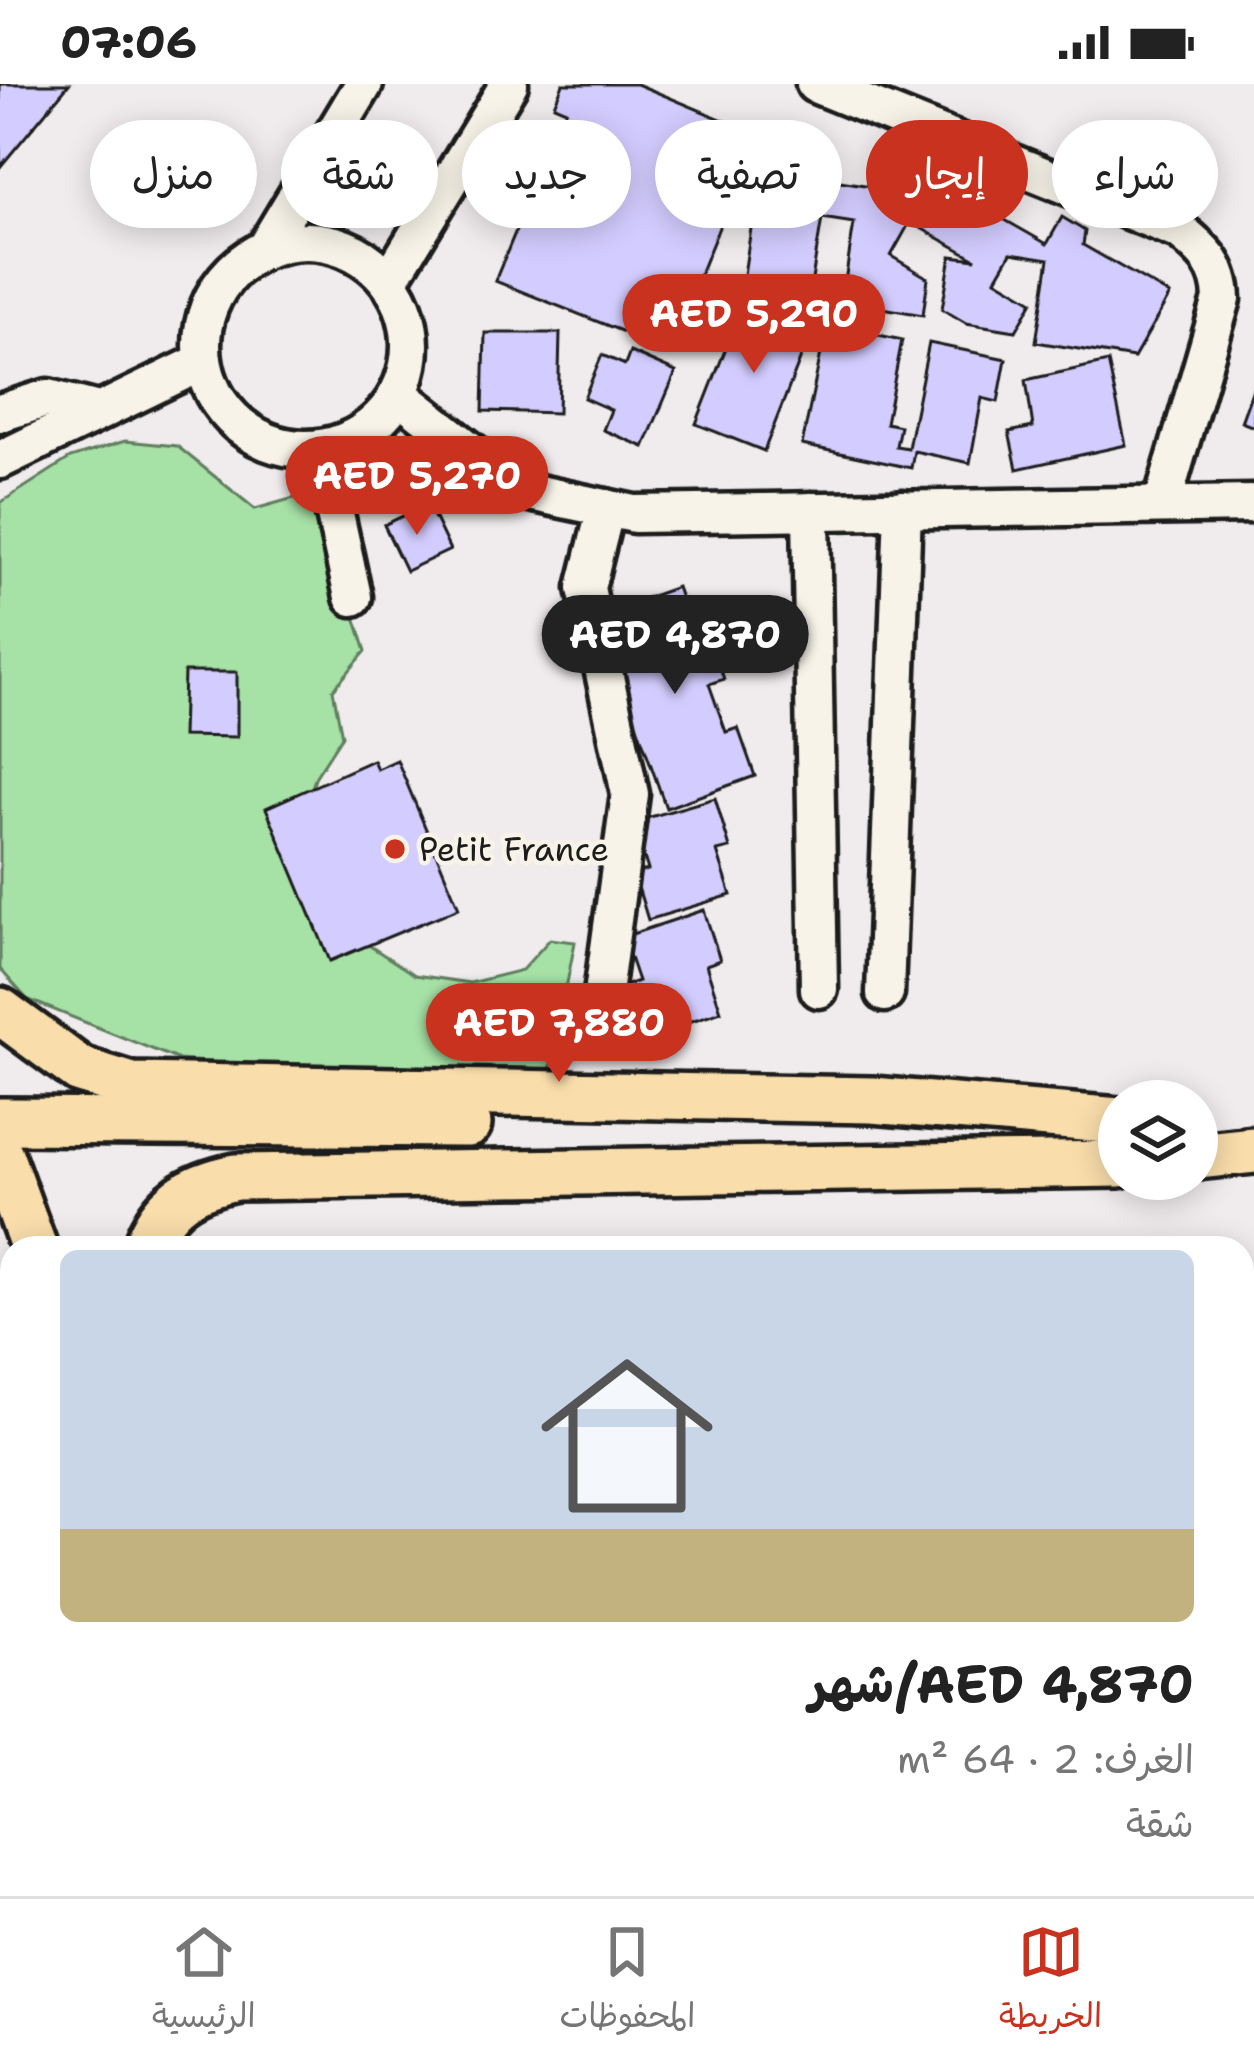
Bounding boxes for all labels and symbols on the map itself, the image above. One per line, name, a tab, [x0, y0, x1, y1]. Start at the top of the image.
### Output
pin: AED 5,290	[617, 274, 891, 376]
pin: AED 5,270	[280, 436, 554, 538]
pin: AED 4,870	[538, 595, 812, 697]
place label: Petit France	[419, 827, 609, 872]
marker: Petit France	[382, 836, 408, 862]
pin: AED 7,880	[422, 983, 696, 1085]

